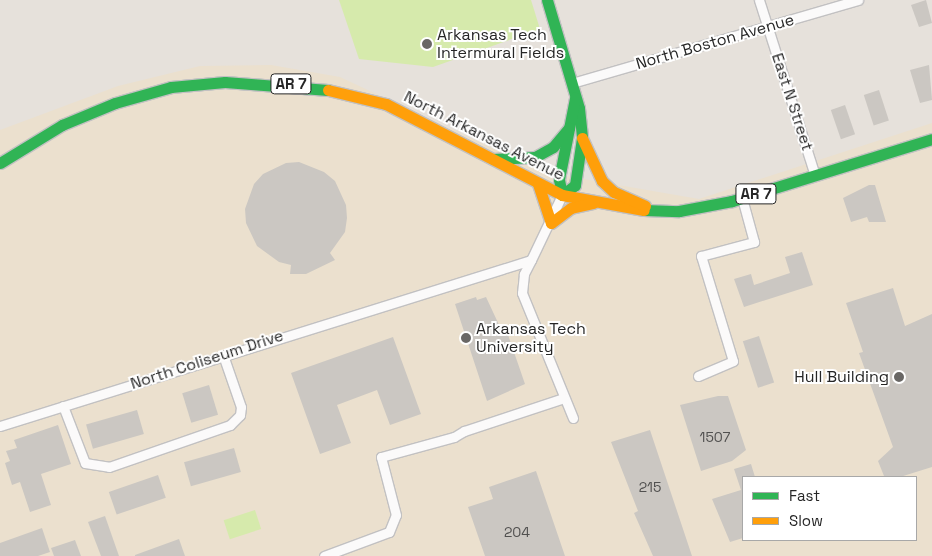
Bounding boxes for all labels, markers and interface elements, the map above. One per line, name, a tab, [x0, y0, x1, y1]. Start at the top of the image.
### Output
street label: North Boston Avenue	[634, 10, 796, 74]
place label: Arkansas Tech Intermural Fields	[437, 25, 564, 63]
marker: Arkansas Tech Intermural Fields	[421, 38, 433, 50]
street label: East N Street	[767, 51, 817, 153]
road number: AR 7	[270, 72, 312, 96]
street label: North Arkansas Avenue	[400, 87, 568, 185]
road number: AR 7	[735, 182, 777, 206]
place label: Arkansas Tech University	[476, 319, 586, 357]
street label: North Coliseum Drive	[128, 326, 286, 394]
marker: Arkansas Tech University	[460, 332, 472, 344]
place label: Hull Building	[794, 367, 889, 387]
marker: Hull Building	[893, 371, 905, 383]
house number: 1507	[700, 429, 730, 445]
legend	[742, 476, 917, 541]
house number: 215	[639, 479, 661, 495]
text: Fast	[789, 486, 820, 505]
text: Slow	[789, 511, 823, 530]
house number: 204	[504, 524, 530, 540]

